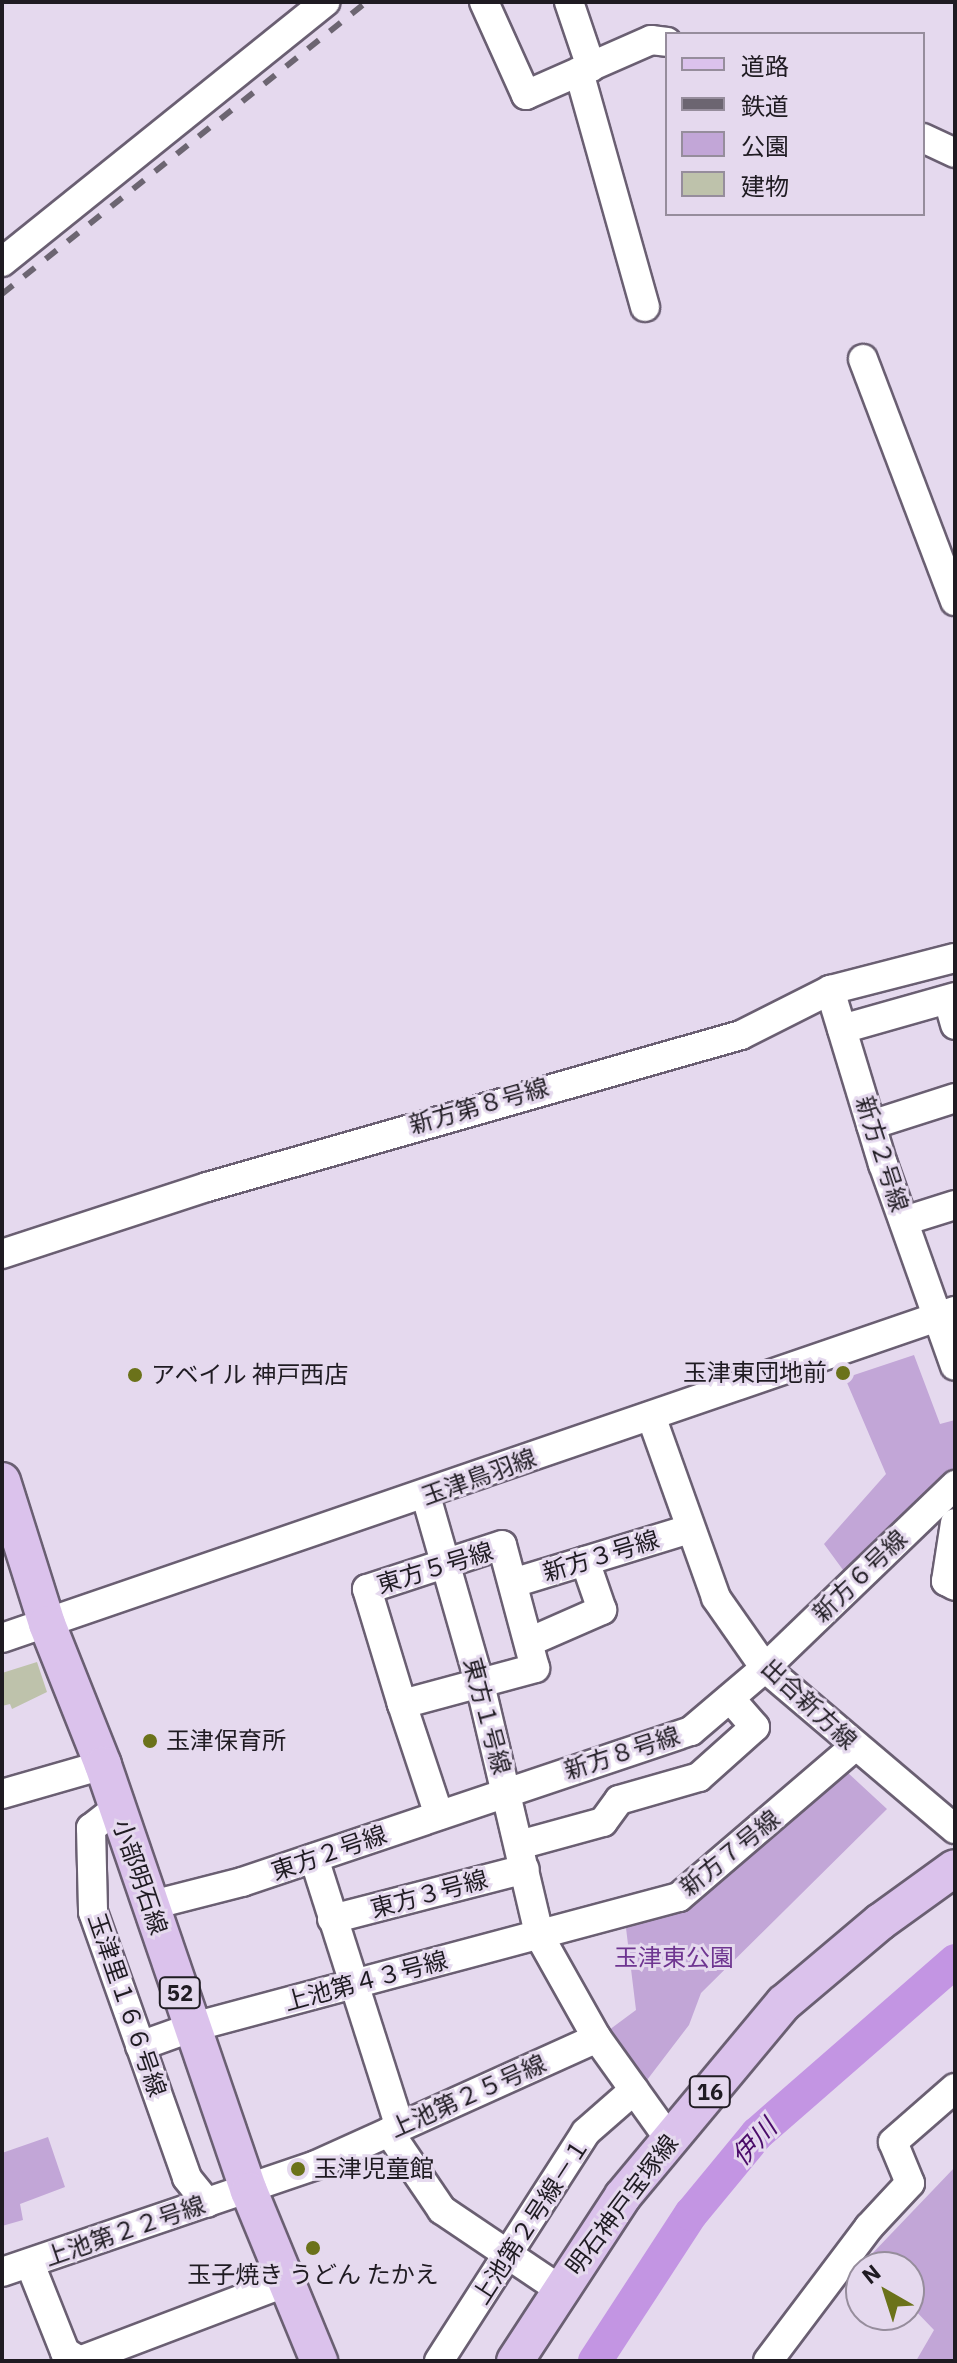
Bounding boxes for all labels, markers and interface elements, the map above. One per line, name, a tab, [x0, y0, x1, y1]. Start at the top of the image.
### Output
legend	[665, 32, 925, 216]
text: 道路	[741, 50, 789, 82]
text: 鉄道	[741, 90, 789, 122]
text: 公園	[741, 130, 789, 162]
text: 建物	[741, 170, 789, 202]
street label: 新方第８号線	[406, 1072, 552, 1140]
street label: 新方２号線	[850, 1092, 914, 1216]
place label: 玉津東団地前	[683, 1359, 827, 1387]
place label: アベイル 神戸西店	[151, 1361, 349, 1389]
marker: 玉津東団地前	[834, 1364, 852, 1382]
marker: アベイル 神戸西店	[126, 1366, 144, 1384]
street label: 玉津鳥羽線	[418, 1443, 540, 1511]
street label: 新方６号線	[807, 1524, 913, 1628]
street label: 新方３号線	[539, 1525, 663, 1587]
street label: 東方５号線	[373, 1537, 497, 1599]
street label: 出合新方線	[755, 1653, 863, 1755]
street label: 東方１号線	[458, 1654, 516, 1778]
street label: 新方８号線	[560, 1721, 684, 1785]
place label: 玉津保育所	[166, 1727, 286, 1755]
marker: 玉津保育所	[141, 1732, 159, 1750]
street label: 新方７号線	[674, 1804, 786, 1902]
street label: 小部明石線	[107, 1816, 173, 1938]
street label: 東方２号線	[268, 1820, 390, 1886]
street label: 東方３号線	[367, 1865, 491, 1923]
street label: 玉津里１６６号線	[82, 1910, 172, 2100]
park label: 玉津東公園	[614, 1944, 734, 1972]
street label: 上池第４３号線	[281, 1945, 451, 2017]
road number: 52	[158, 1975, 202, 2011]
street label: 上池第２５号線	[385, 2049, 551, 2143]
road number: 16	[688, 2074, 732, 2110]
water label: 伊川	[725, 2112, 783, 2172]
street label: 明石神戸宝塚線	[560, 2129, 684, 2281]
street label: 上池第２号線－１	[467, 2133, 595, 2309]
place label: 玉津児童館	[314, 2155, 434, 2183]
marker: 玉津児童館	[289, 2160, 307, 2178]
street label: 上池第２２号線	[41, 2190, 209, 2272]
marker: 玉子焼き うどん たかえ	[304, 2239, 322, 2257]
north arrow	[845, 2251, 925, 2331]
text: N	[856, 2257, 886, 2290]
place label: 玉子焼き うどん たかえ	[187, 2261, 439, 2289]

